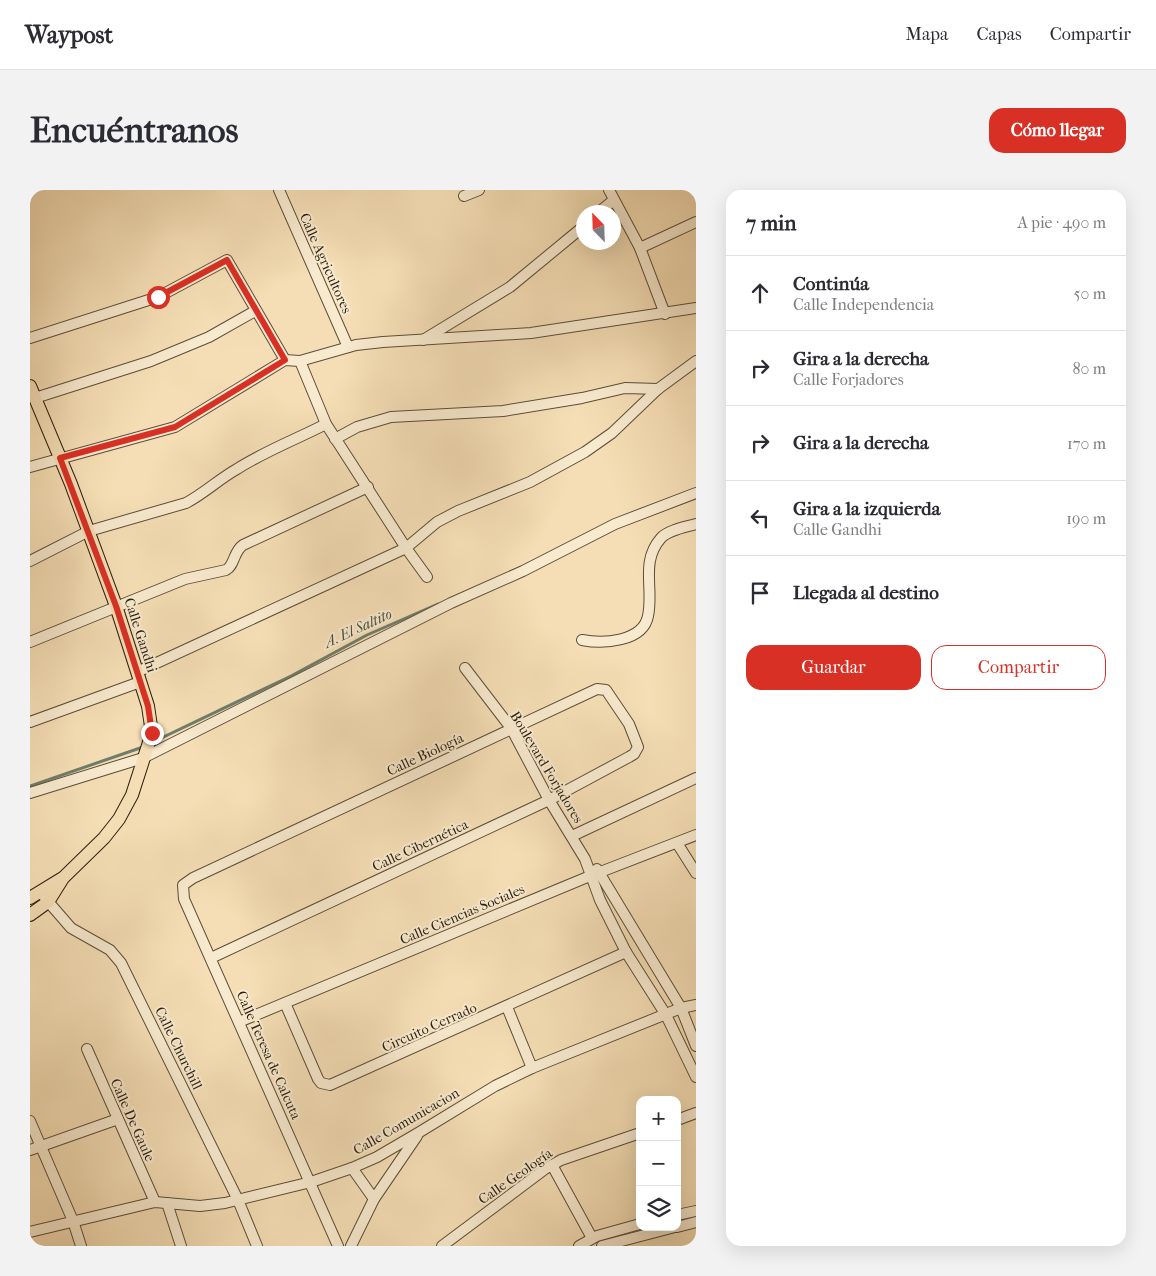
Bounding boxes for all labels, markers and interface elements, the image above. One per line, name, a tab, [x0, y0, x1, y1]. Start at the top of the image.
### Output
text: Waypost	[25, 21, 113, 49]
text: Mapa	[906, 24, 948, 45]
text: Capas	[976, 24, 1022, 45]
text: Compartir	[1050, 24, 1131, 45]
button: Cómo llegar	[989, 108, 1126, 153]
text: Encuéntranos	[30, 110, 238, 151]
north arrow	[576, 205, 621, 250]
street label: Calle Agricultores	[296, 210, 355, 316]
text: 7 min	[746, 211, 797, 235]
text: A pie · 490 m	[1018, 213, 1106, 232]
text: Continúa	[793, 273, 869, 295]
icon: ahead	[746, 279, 774, 307]
text: 50 m	[1074, 284, 1106, 303]
route start	[147, 286, 170, 309]
text: Calle Independencia	[793, 295, 934, 314]
text: Gira a la derecha	[793, 348, 929, 370]
icon: right	[746, 354, 774, 382]
text: 80 m	[1072, 359, 1106, 378]
text: Calle Forjadores	[793, 370, 904, 389]
icon: right	[746, 429, 774, 457]
text: Gira a la derecha	[793, 432, 929, 454]
text: 170 m	[1067, 434, 1106, 453]
text: Gira a la izquierda	[793, 498, 940, 520]
icon: left	[746, 504, 774, 532]
text: 190 m	[1066, 509, 1106, 528]
text: Calle Gandhi	[793, 520, 882, 539]
icon: arrive	[746, 579, 774, 607]
text: Llegada al destino	[793, 582, 939, 604]
street label: Calle Gandhi	[120, 596, 161, 675]
water label: A. El Saltito	[320, 605, 395, 652]
button: Guardar	[746, 645, 921, 690]
button: Compartir	[931, 645, 1106, 690]
street label: Boulevard Forjadores	[506, 708, 587, 826]
route end	[141, 722, 164, 745]
street label: Calle Biología	[384, 729, 467, 780]
street label: Calle Cibernética	[370, 816, 471, 875]
street label: Calle Ciencias Sociales	[397, 881, 527, 948]
street label: Calle Teresa de Calcuta	[233, 988, 305, 1123]
street label: Circuito Cerrado	[379, 999, 479, 1056]
street label: Calle Churchill	[151, 1004, 206, 1093]
street label: Calle De Gaule	[107, 1076, 158, 1164]
street label: Calle Comunicacion	[350, 1084, 462, 1159]
map controls	[636, 1096, 681, 1231]
button: +	[636, 1096, 681, 1141]
button: −	[636, 1141, 681, 1186]
street label: Calle Geología	[475, 1144, 556, 1208]
button: layers	[636, 1186, 681, 1231]

